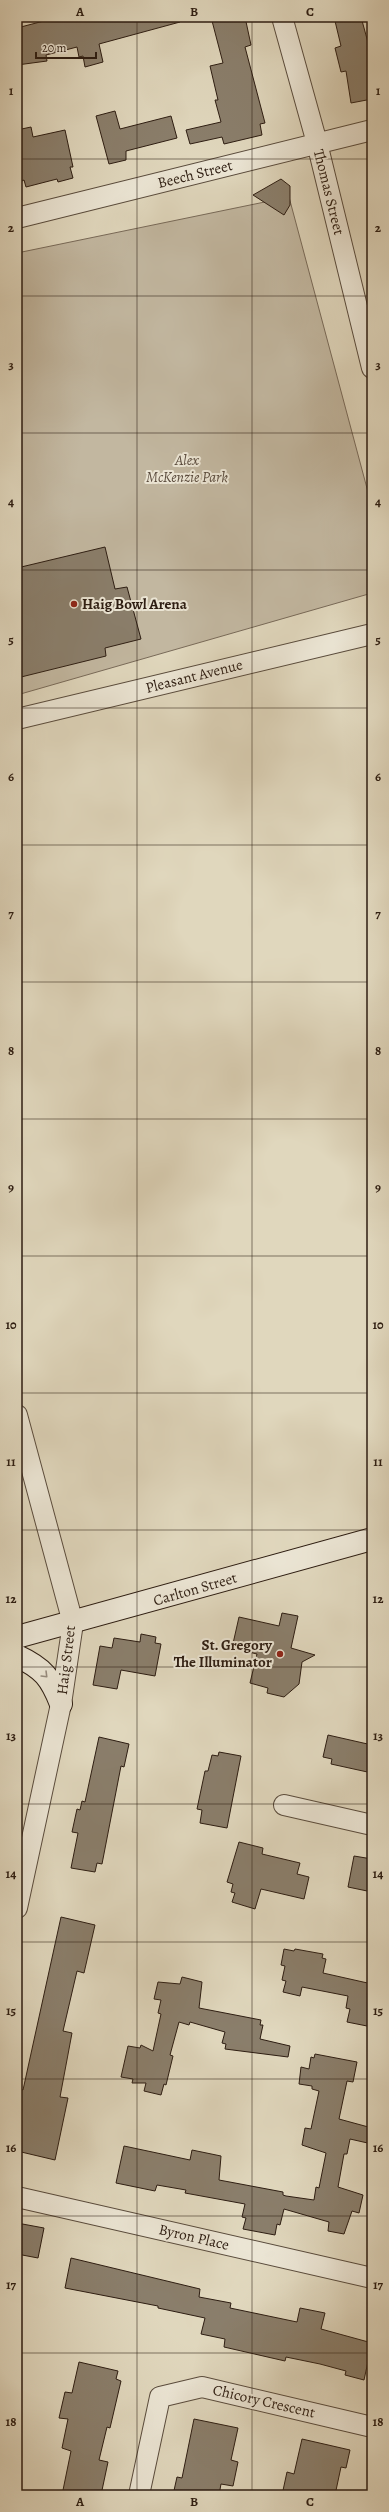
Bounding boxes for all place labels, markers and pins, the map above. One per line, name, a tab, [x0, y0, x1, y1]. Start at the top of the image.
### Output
place label: Haig Bowl Arena	[82, 594, 188, 614]
marker: Haig Bowl Arena	[69, 599, 79, 609]
place label: St. Gregory The Illuminator	[174, 1635, 273, 1672]
marker: St. Gregory The Illuminator	[275, 1649, 285, 1659]

